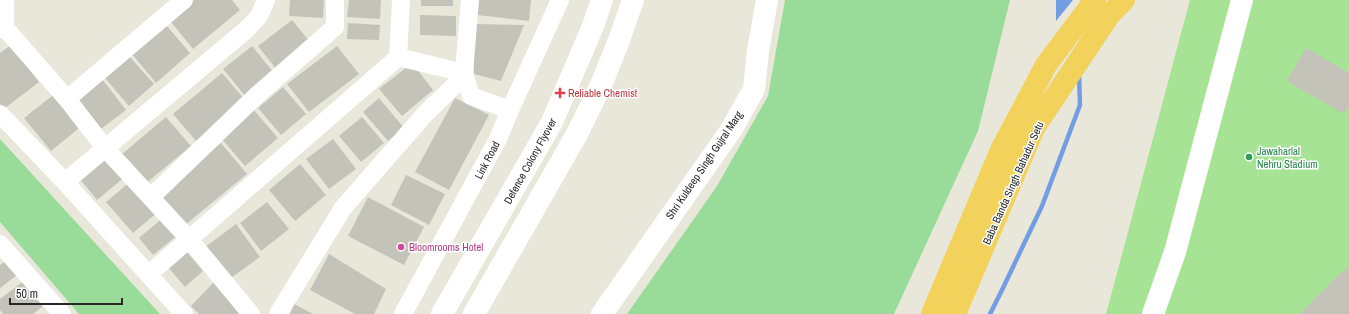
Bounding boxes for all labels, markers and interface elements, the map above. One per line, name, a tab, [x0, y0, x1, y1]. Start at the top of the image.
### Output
place label: Reliable Chemist	[568, 86, 638, 100]
marker: Reliable Chemist	[555, 88, 565, 98]
street label: Shri Kuldeep Singh Gujral Marg	[662, 108, 746, 222]
street label: Defence Colony Flyover	[501, 116, 559, 206]
street label: Baba Banda Singh Bahadur Setu	[979, 119, 1047, 247]
street label: Link Road	[471, 139, 503, 181]
place label: Jawaharlal Nehru Stadium	[1257, 144, 1318, 171]
marker: Jawaharlal Nehru Stadium	[1244, 152, 1254, 162]
place label: Bloomrooms Hotel	[409, 240, 483, 254]
marker: Bloomrooms Hotel	[396, 242, 406, 252]
scale bar	[10, 280, 122, 306]
text: 50 m	[16, 286, 38, 302]

